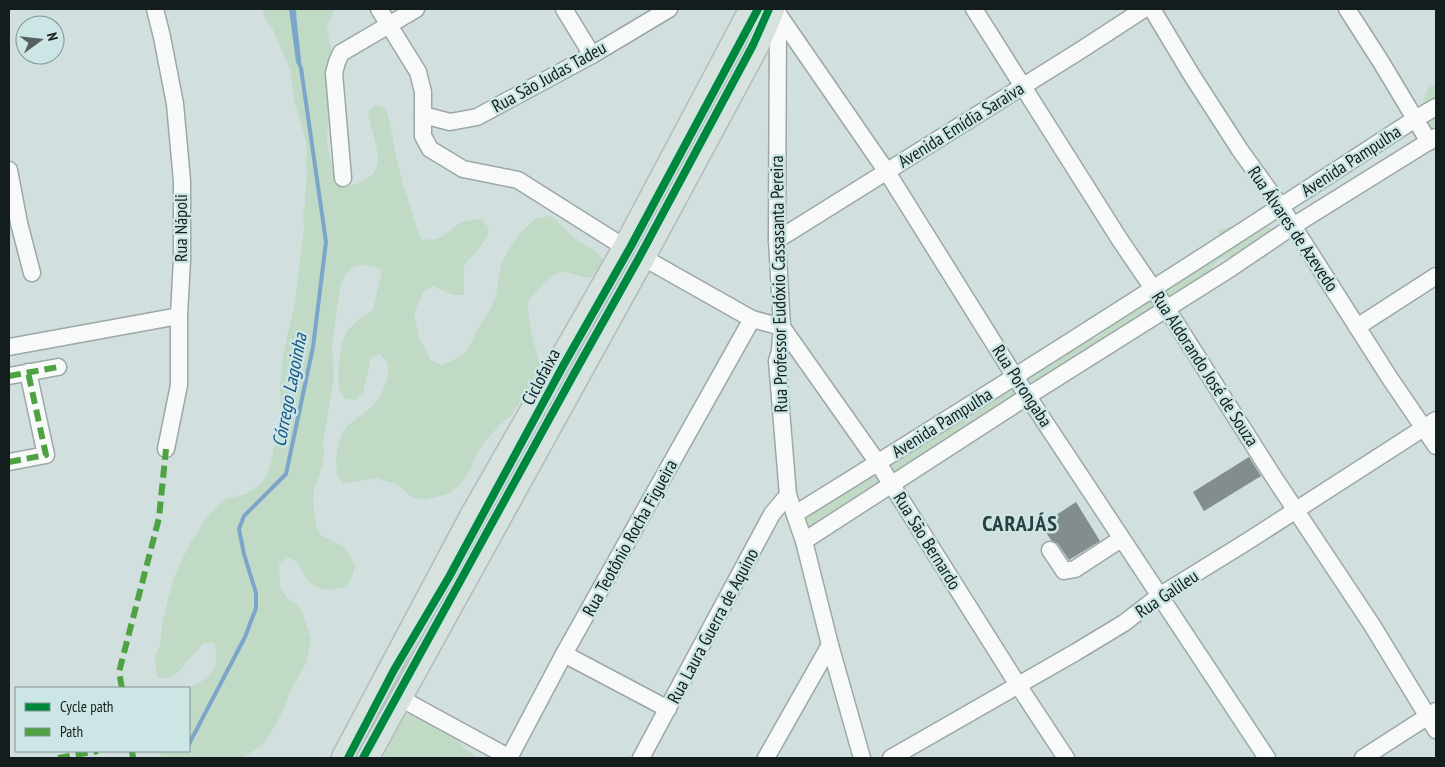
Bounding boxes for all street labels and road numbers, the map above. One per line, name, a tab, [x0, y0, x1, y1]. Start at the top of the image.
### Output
street label: Rua São Judas Tadeu	[488, 36, 610, 117]
street label: Avenida Emídia Saraiva	[894, 77, 1028, 173]
street label: Avenida Pampulha	[1296, 120, 1405, 201]
street label: Rua Professor Eudóxio Cassasanta Pereira	[765, 155, 792, 413]
street label: Rua Álvares de Azevedo	[1243, 162, 1344, 296]
street label: Rua Nápoli	[169, 194, 192, 262]
street label: Rua Aldorando José de Souza	[1147, 287, 1264, 451]
street label: Rua Porongaba	[987, 340, 1058, 431]
street label: Ciclofaixa	[516, 345, 565, 409]
street label: Avenida Pampulha	[887, 382, 996, 463]
street label: Rua Teotônio Rocha Figueira	[577, 455, 682, 620]
street label: Rua São Bernardo	[888, 488, 967, 594]
street label: Rua Laura Guerra de Aquino	[662, 544, 763, 707]
street label: Rua Galileu	[1131, 564, 1203, 623]

